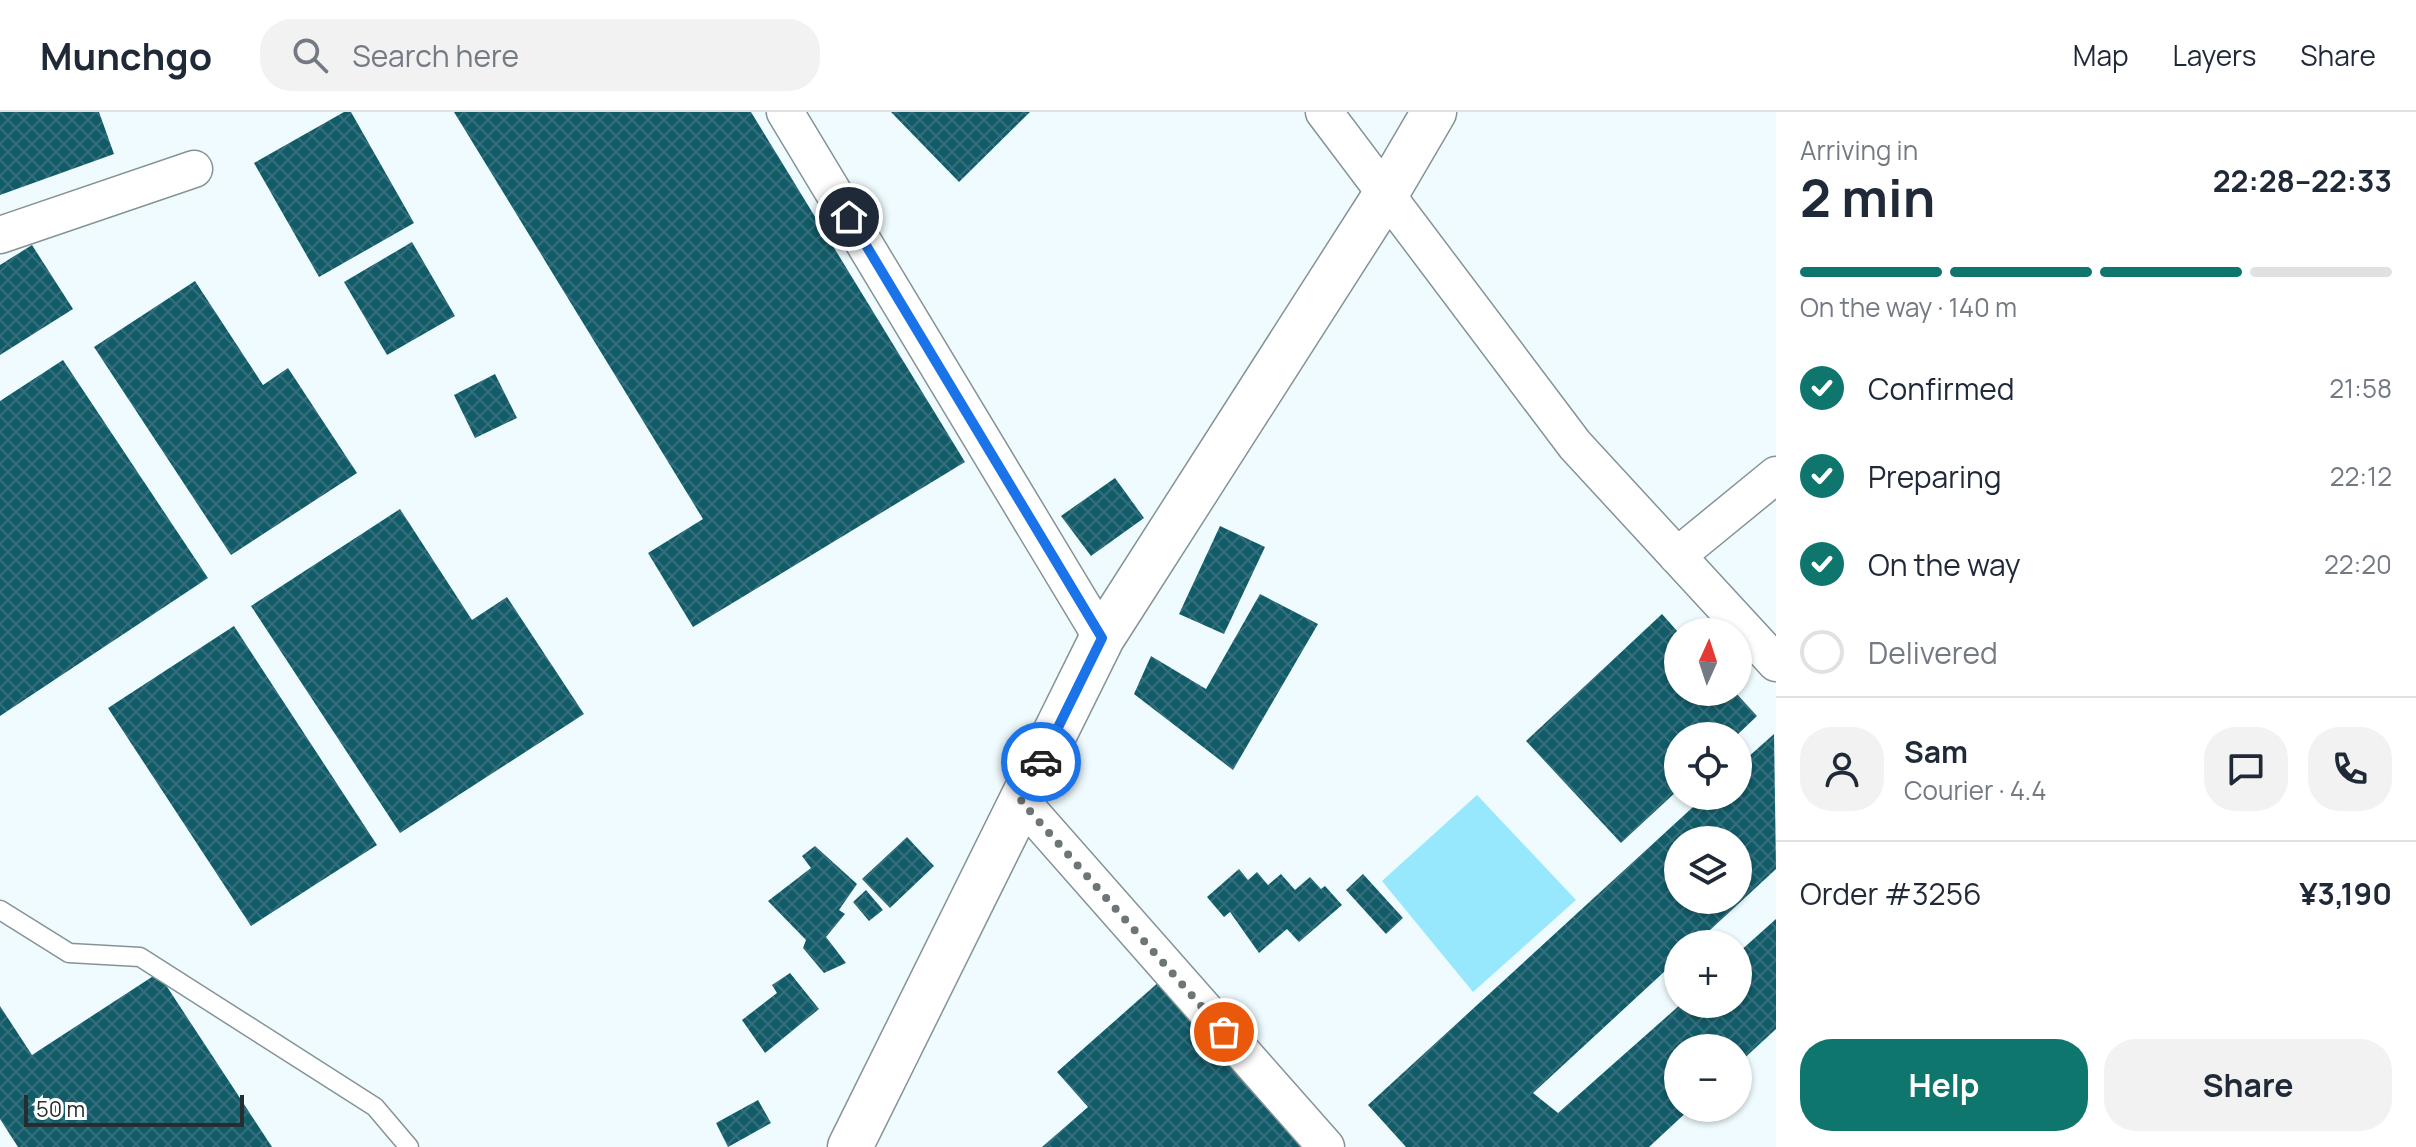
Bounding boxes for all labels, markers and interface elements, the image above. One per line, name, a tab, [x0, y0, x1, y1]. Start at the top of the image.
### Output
search box	[260, 19, 820, 91]
text: Munchgo	[40, 29, 212, 81]
icon: search	[288, 33, 332, 77]
text: Search here	[352, 35, 519, 76]
text: Map	[2073, 36, 2129, 74]
text: Layers	[2173, 36, 2256, 74]
text: Share	[2300, 36, 2376, 74]
text: Arriving in	[1800, 132, 1918, 168]
text: 22:28–22:33	[2213, 160, 2392, 201]
text: 2 min	[1800, 162, 1935, 233]
pin	[815, 183, 883, 251]
icon: home	[827, 195, 871, 239]
text: On the way · 140 m	[1800, 289, 2017, 325]
icon: check	[1800, 366, 1844, 410]
text: Confirmed	[1868, 368, 2015, 409]
text: 21:58	[2329, 370, 2392, 406]
icon: check	[1800, 454, 1844, 498]
text: Preparing	[1868, 456, 2002, 497]
text: 22:12	[2330, 458, 2392, 494]
icon: check	[1800, 542, 1844, 586]
text: On the way	[1868, 544, 2021, 585]
text: 22:20	[2324, 546, 2392, 582]
north arrow	[1664, 618, 1752, 706]
map controls	[1664, 618, 1752, 1122]
text: Delivered	[1868, 632, 1998, 673]
courier	[1001, 722, 1081, 802]
button: locate	[1664, 722, 1752, 810]
button: person	[1800, 727, 1884, 811]
button: chat	[2204, 727, 2288, 811]
button: phone	[2308, 727, 2392, 811]
text: Sam	[1904, 731, 1968, 772]
icon: car	[1019, 740, 1063, 784]
text: Courier · 4.4	[1904, 772, 2046, 808]
button: layers	[1664, 826, 1752, 914]
text: Order #3256	[1800, 873, 1982, 914]
text: ¥3,190	[2299, 873, 2392, 914]
button: +	[1664, 930, 1752, 1018]
pin	[1190, 998, 1258, 1066]
icon: bag	[1202, 1010, 1246, 1054]
button: −	[1664, 1034, 1752, 1122]
button: Help	[1800, 1039, 2088, 1131]
button: Share	[2104, 1039, 2392, 1131]
scale bar	[24, 1091, 244, 1127]
text: 50 m	[36, 1094, 85, 1124]

